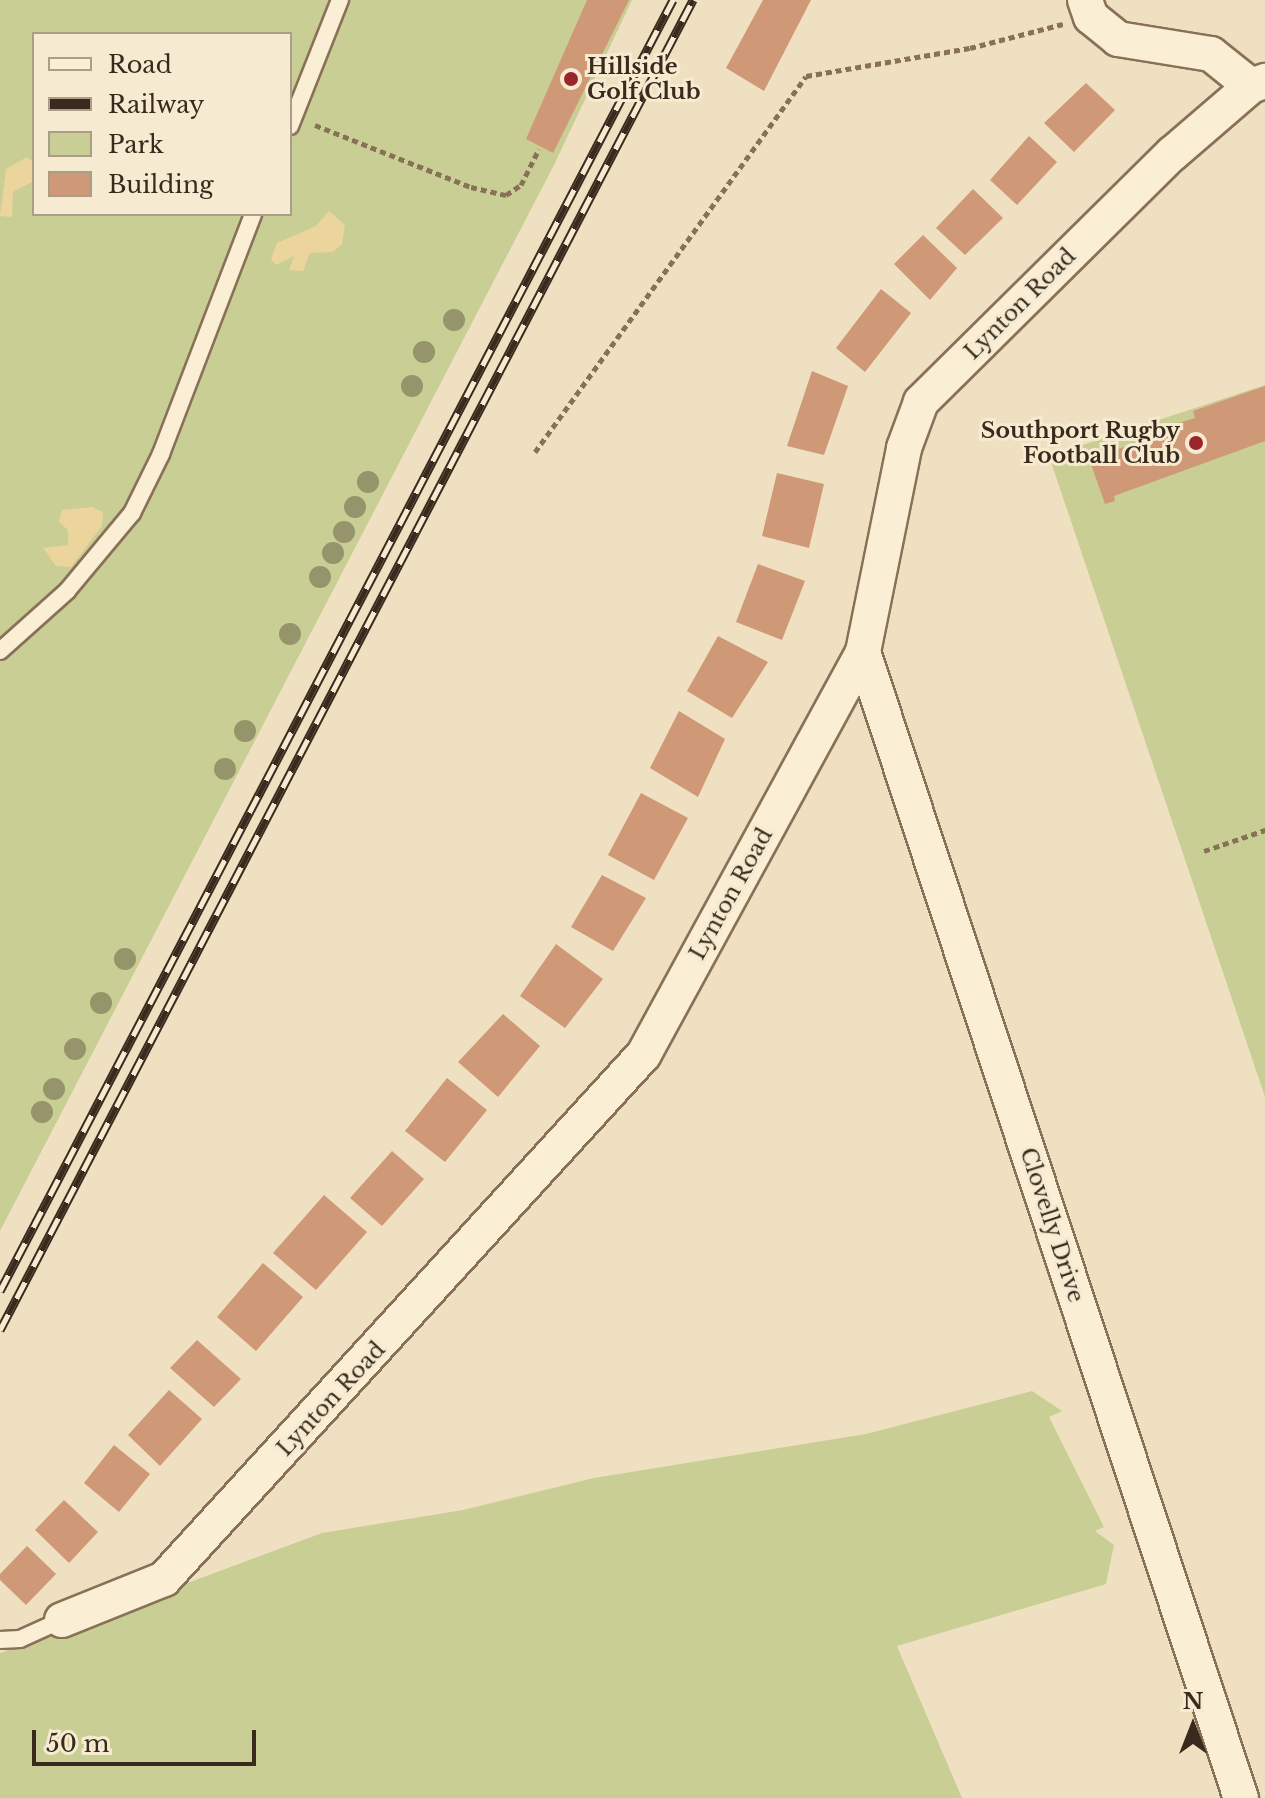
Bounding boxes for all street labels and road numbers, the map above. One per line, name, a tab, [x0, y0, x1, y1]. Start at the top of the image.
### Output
street label: Lynton Road	[959, 243, 1081, 365]
street label: Lynton Road	[684, 824, 778, 964]
street label: Clovelly Drive	[1014, 1144, 1090, 1306]
street label: Lynton Road	[271, 1337, 391, 1461]

